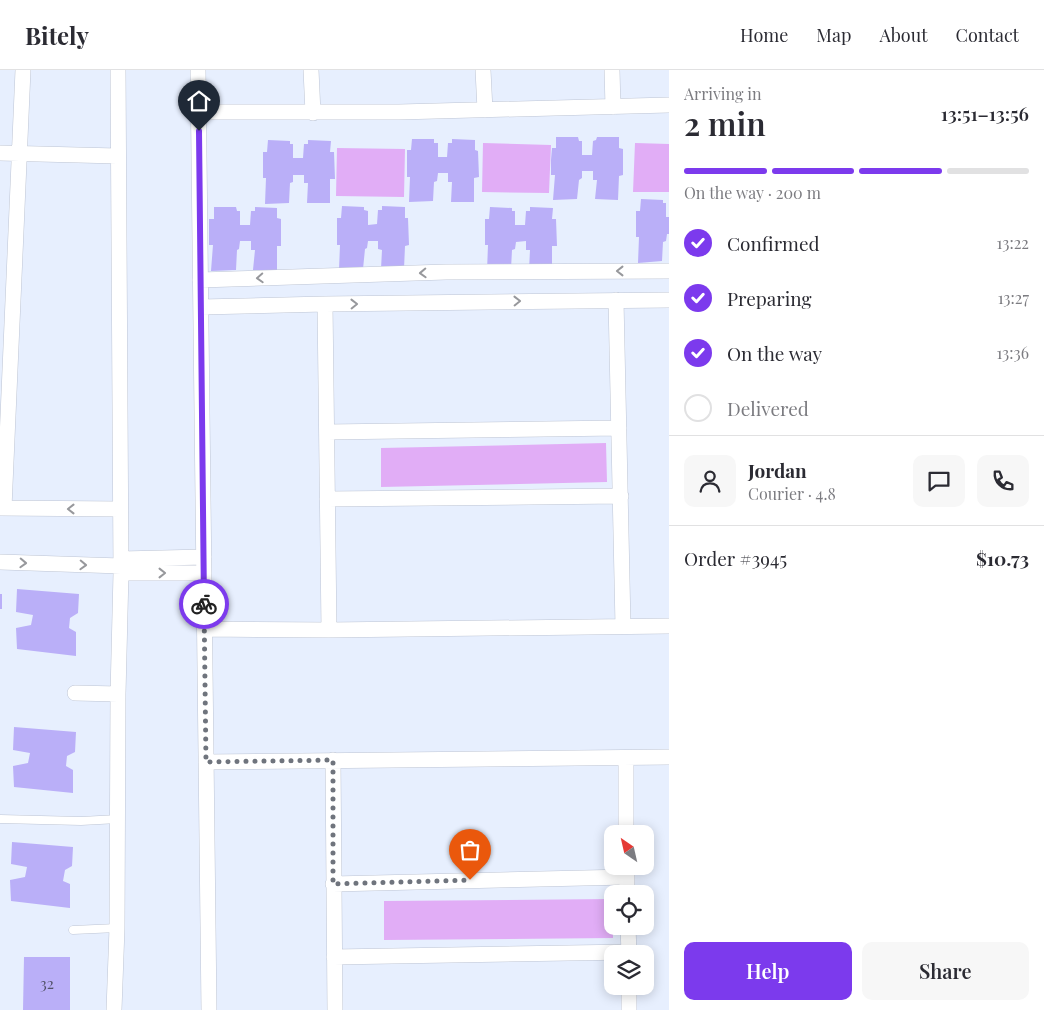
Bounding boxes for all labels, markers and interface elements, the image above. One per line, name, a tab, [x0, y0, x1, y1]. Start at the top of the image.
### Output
text: Bitely	[25, 19, 89, 51]
text: Home	[740, 23, 788, 47]
text: Map	[816, 23, 851, 47]
text: About	[879, 23, 928, 47]
text: Contact	[956, 23, 1019, 47]
pin	[178, 80, 220, 131]
text: Arriving in	[684, 83, 762, 104]
icon: home	[185, 87, 213, 115]
text: 13:51–13:56	[941, 100, 1029, 126]
text: 2 min	[684, 101, 766, 144]
text: On the way · 200 m	[684, 182, 821, 203]
icon: check	[684, 229, 712, 257]
text: Confirmed	[727, 230, 820, 256]
text: 13:22	[997, 232, 1029, 253]
one-way arrow	[616, 266, 624, 276]
one-way arrow	[419, 267, 427, 278]
one-way arrow	[256, 272, 264, 283]
icon: check	[684, 284, 712, 312]
text: Preparing	[727, 285, 812, 311]
text: 13:27	[998, 287, 1029, 308]
one-way arrow	[514, 296, 521, 306]
one-way arrow	[351, 298, 359, 309]
icon: check	[684, 339, 712, 367]
text: On the way	[727, 340, 822, 366]
text: 13:36	[996, 342, 1029, 363]
text: Delivered	[727, 395, 809, 421]
button: person	[684, 455, 736, 507]
button: chat	[913, 455, 965, 507]
button: phone	[977, 455, 1029, 507]
text: Jordan	[748, 457, 807, 483]
text: Courier · 4.8	[748, 483, 836, 504]
one-way arrow	[67, 504, 74, 514]
text: Order #3945	[684, 545, 787, 571]
text: $10.73	[976, 545, 1029, 571]
one-way arrow	[20, 558, 27, 568]
one-way arrow	[80, 560, 88, 570]
one-way arrow	[159, 568, 167, 578]
courier	[179, 579, 229, 629]
icon: bike	[190, 590, 218, 618]
north arrow	[604, 825, 654, 875]
map controls	[604, 825, 654, 995]
pin	[449, 829, 491, 880]
icon: bag	[456, 836, 484, 864]
button: locate	[604, 885, 654, 935]
button: Help	[684, 942, 852, 1000]
button: Share	[862, 942, 1029, 1000]
button: layers	[604, 945, 654, 995]
house number: 32	[40, 973, 54, 993]

